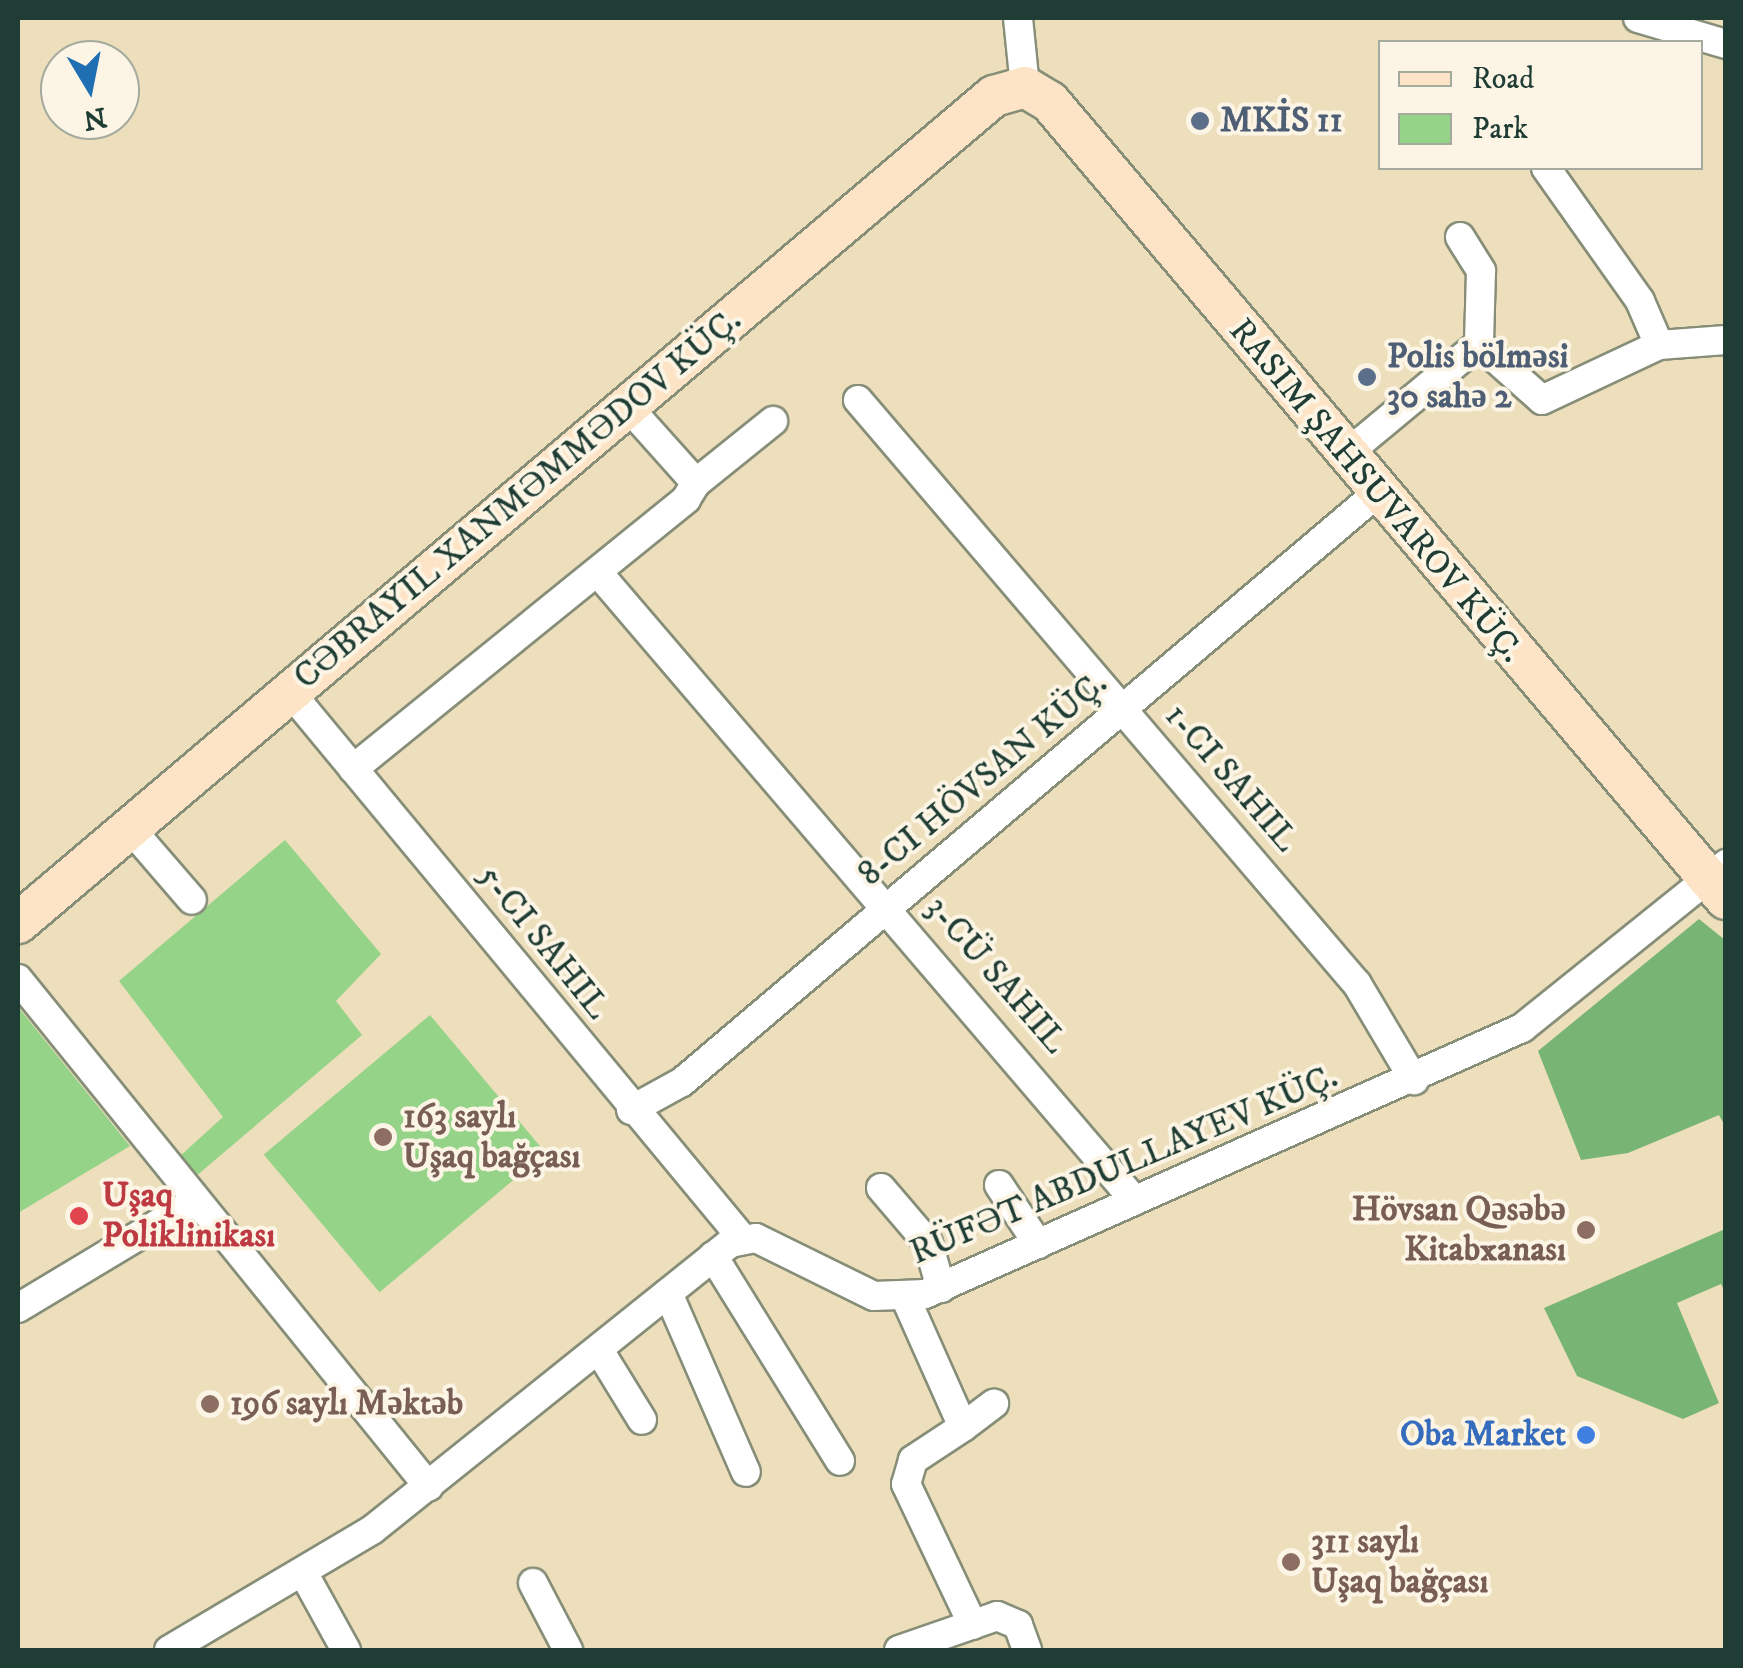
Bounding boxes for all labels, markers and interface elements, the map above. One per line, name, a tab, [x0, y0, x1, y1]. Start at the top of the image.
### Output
north arrow	[40, 40, 140, 140]
legend	[1378, 40, 1703, 170]
text: Road	[1472, 61, 1534, 98]
text: N	[81, 99, 109, 137]
place label: MKİS 11	[1220, 100, 1343, 142]
marker: MKİS 11	[1189, 110, 1211, 132]
text: Park	[1472, 111, 1528, 148]
street label: CƏBRAYIL XANMƏMMƏDOV KÜÇ.	[286, 299, 750, 699]
street label: RASIM ŞAHSUVAROV KÜÇ.	[1220, 310, 1532, 672]
place label: Polis bölməsi 30 sahə 2	[1387, 336, 1569, 418]
marker: Polis bölməsi 30 sahə 2	[1356, 366, 1378, 388]
street label: 8-CI HÖVSAN KÜÇ.	[850, 663, 1116, 895]
street label: 1-CI SAHIL	[1155, 696, 1307, 860]
street label: 5-CI SAHIL	[468, 856, 618, 1028]
street label: 3-CÜ SAHIL	[916, 888, 1076, 1062]
street label: RÜFƏT ABDULLAYEV KÜÇ.	[904, 1056, 1344, 1274]
place label: 163 saylı Uşaq bağçası	[403, 1096, 580, 1178]
marker: 163 saylı Uşaq bağçası	[372, 1126, 394, 1148]
place label: Uşaq Poliklinikası	[102, 1175, 275, 1257]
place label: Hövsan Qəsəbə Kitabxanası	[1352, 1189, 1566, 1271]
marker: Uşaq Poliklinikası	[66, 1203, 92, 1229]
marker: Hövsan Qəsəbə Kitabxanası	[1575, 1219, 1597, 1241]
place label: 196 saylı Məktəb	[230, 1383, 463, 1425]
marker: 196 saylı Məktəb	[199, 1393, 221, 1415]
place label: Oba Market	[1400, 1414, 1566, 1456]
marker: Oba Market	[1575, 1424, 1597, 1446]
place label: 311 saylı Uşaq bağçası	[1311, 1521, 1488, 1603]
marker: 311 saylı Uşaq bağçası	[1280, 1551, 1302, 1573]

